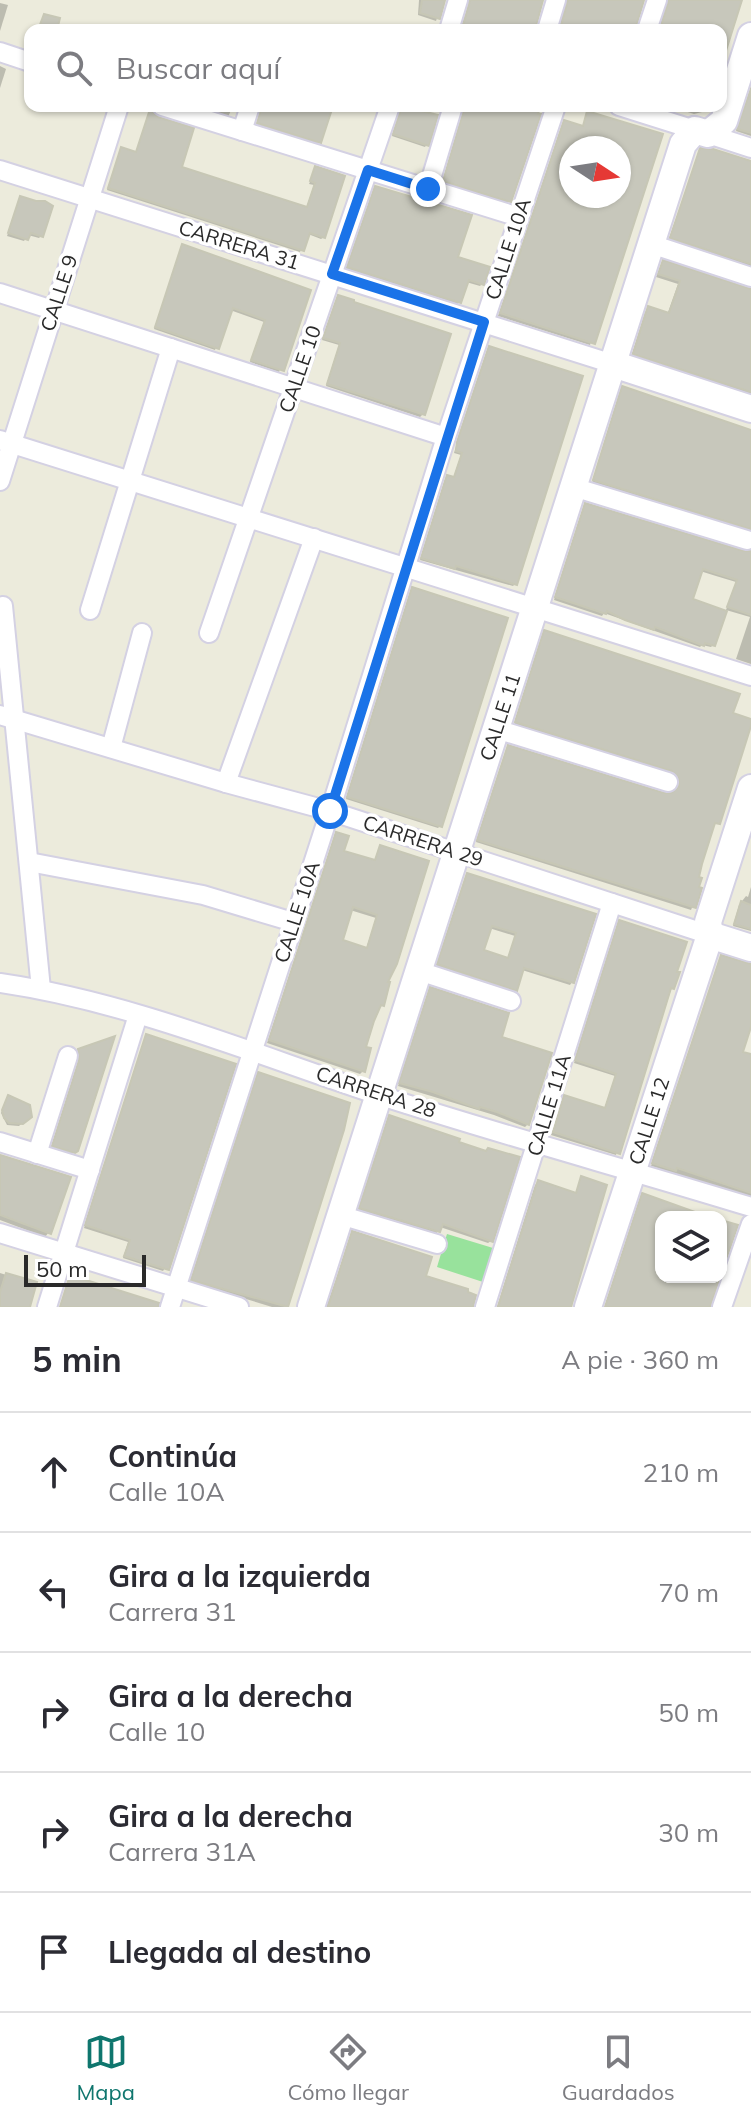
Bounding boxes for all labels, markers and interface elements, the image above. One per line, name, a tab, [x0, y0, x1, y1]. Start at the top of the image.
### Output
search box	[24, 24, 727, 112]
icon: search	[52, 46, 96, 90]
text: Buscar aquí	[116, 49, 281, 87]
north arrow	[559, 136, 631, 208]
route end	[410, 171, 446, 207]
street label: CALLE 10A	[479, 195, 536, 303]
street label: CARRERA 31	[176, 214, 303, 275]
street label: CALLE 9	[34, 252, 83, 334]
street label: CALLE 10	[273, 322, 326, 416]
street label: CALLE 11	[474, 670, 525, 764]
route start	[312, 793, 348, 829]
street label: CARRERA 29	[360, 809, 486, 872]
street label: CALLE 10A	[268, 858, 325, 966]
street label: CALLE 11A	[521, 1050, 576, 1159]
street label: CARRERA 28	[313, 1060, 439, 1123]
street label: CALLE 12	[623, 1074, 674, 1168]
map controls	[655, 1211, 727, 1283]
button: layers	[655, 1211, 727, 1283]
scale bar	[24, 1251, 146, 1287]
text: 50 m	[36, 1255, 87, 1283]
text: 5 min	[32, 1338, 122, 1381]
text: A pie · 360 m	[561, 1343, 719, 1376]
text: Continúa	[108, 1437, 237, 1475]
icon: ahead	[32, 1450, 76, 1494]
text: 210 m	[643, 1456, 719, 1489]
text: Calle 10A	[108, 1475, 225, 1508]
text: Gira a la izquierda	[108, 1557, 371, 1595]
icon: left	[32, 1570, 76, 1614]
text: 70 m	[658, 1576, 719, 1609]
text: Carrera 31	[108, 1595, 237, 1628]
text: Gira a la derecha	[108, 1677, 353, 1715]
icon: right	[32, 1690, 76, 1734]
text: 50 m	[658, 1696, 719, 1729]
text: Calle 10	[108, 1715, 205, 1748]
text: Gira a la derecha	[108, 1797, 353, 1835]
icon: right	[32, 1810, 76, 1854]
text: 30 m	[658, 1816, 719, 1849]
text: Carrera 31A	[108, 1835, 256, 1868]
icon: arrive	[32, 1930, 76, 1974]
text: Llegada al destino	[108, 1933, 371, 1971]
tab: Mapa	[76, 2030, 135, 2106]
tab: Cómo llegar	[288, 2030, 409, 2106]
tab: Guardados	[562, 2030, 675, 2106]

